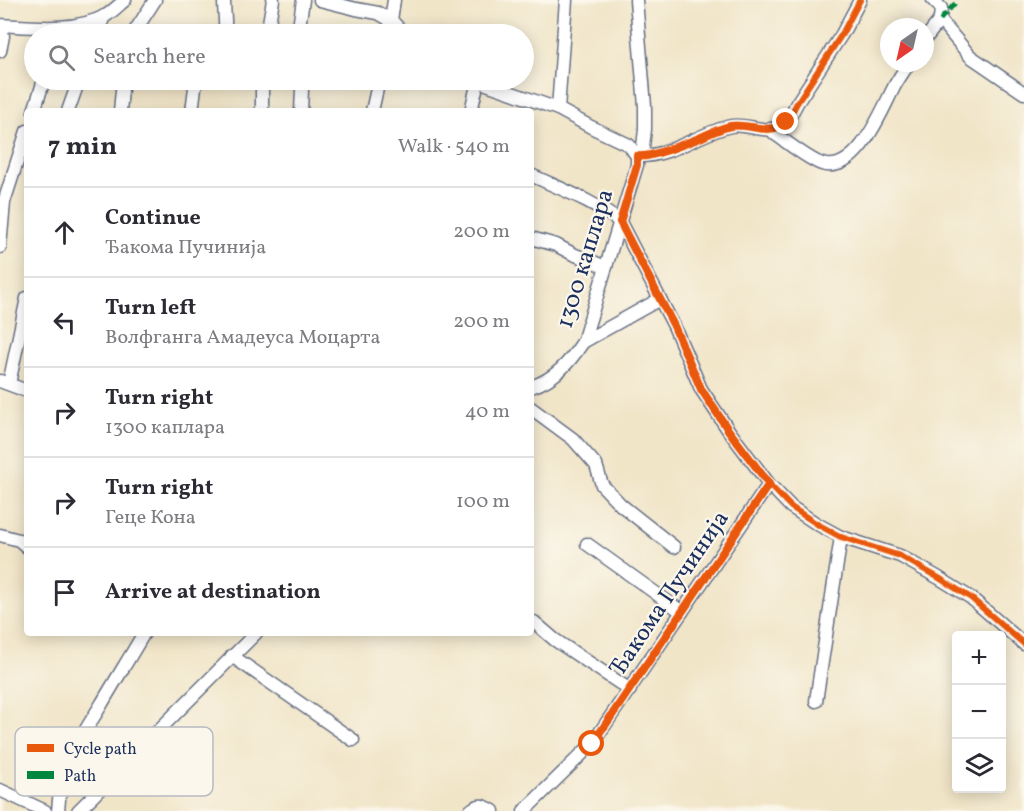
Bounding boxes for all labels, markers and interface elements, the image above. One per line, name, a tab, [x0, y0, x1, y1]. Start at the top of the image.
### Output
north arrow	[880, 18, 934, 72]
search box	[24, 24, 534, 90]
icon: search	[45, 41, 78, 74]
text: Search here	[93, 42, 206, 73]
route end	[772, 108, 798, 134]
text: 7 min	[48, 129, 117, 165]
text: Walk · 540 m	[398, 133, 510, 161]
street label: 1300 каплара	[549, 185, 623, 333]
text: Continue	[105, 203, 201, 234]
icon: ahead	[48, 216, 81, 249]
text: 200 m	[453, 218, 510, 246]
text: Ђакома Пучинија	[105, 234, 266, 262]
text: Turn left	[105, 293, 196, 324]
icon: left	[48, 306, 81, 339]
text: 200 m	[453, 308, 510, 336]
text: Волфганга Амадеуса Моцарта	[105, 324, 380, 352]
text: Turn right	[105, 383, 213, 414]
icon: right	[48, 396, 81, 429]
text: 40 m	[465, 398, 510, 426]
text: 1300 каплара	[105, 414, 225, 442]
text: Turn right	[105, 473, 213, 504]
icon: right	[48, 486, 81, 519]
text: 100 m	[456, 488, 510, 516]
text: Геце Кона	[105, 504, 196, 532]
street label: Ђакома Пучинија	[602, 504, 738, 684]
icon: arrive	[48, 576, 81, 609]
text: Arrive at destination	[105, 577, 321, 608]
map controls	[952, 631, 1006, 793]
button: +	[952, 631, 1006, 685]
button: −	[952, 685, 1006, 739]
legend	[15, 727, 213, 796]
route start	[578, 730, 604, 756]
text: Cycle path	[64, 739, 137, 761]
button: layers	[952, 739, 1006, 793]
text: Path	[64, 766, 96, 788]

